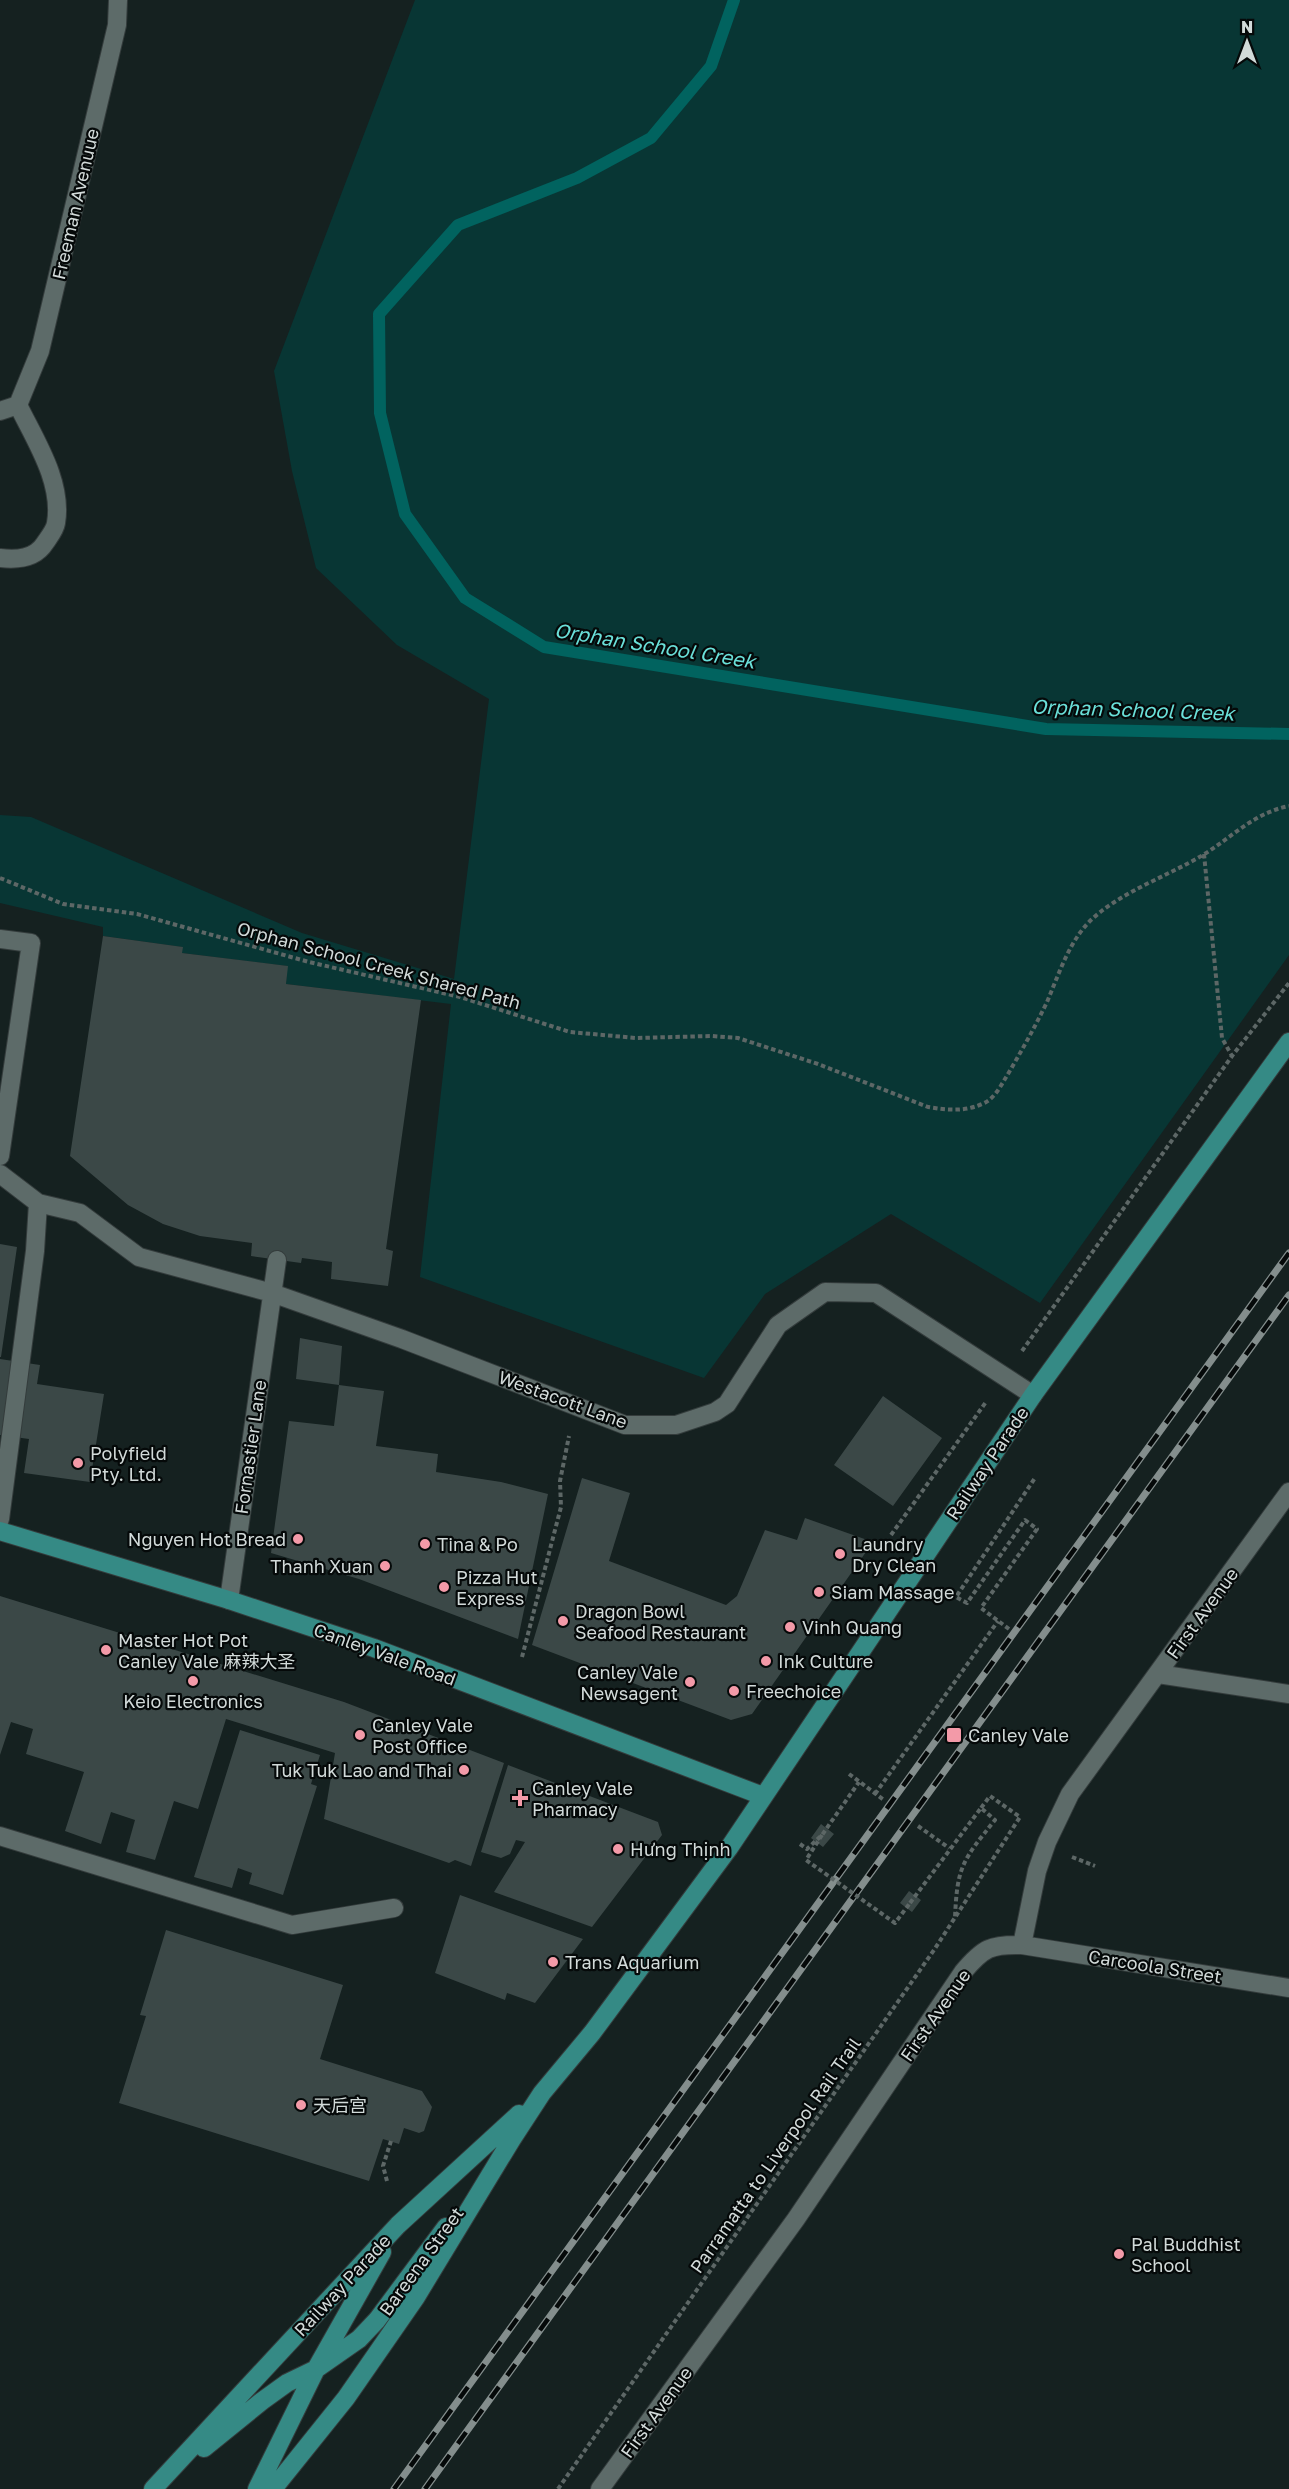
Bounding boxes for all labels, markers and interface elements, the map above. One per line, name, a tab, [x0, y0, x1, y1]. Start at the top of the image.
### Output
north arrow	[1217, 12, 1277, 72]
text: N	[1241, 17, 1253, 37]
street label: Freeman Avenuue	[47, 126, 103, 282]
water label: Orphan School Creek	[553, 617, 760, 673]
water label: Orphan School Creek	[1031, 693, 1238, 725]
street label: Orphan School Creek Shared Path	[235, 917, 523, 1013]
street label: Westacott Lane	[496, 1366, 630, 1432]
street label: Fornastier Lane	[230, 1379, 270, 1515]
street label: Railway Parade	[941, 1402, 1033, 1524]
place label: Polyfield Pty. Ltd.	[90, 1442, 167, 1485]
marker: Polyfield Pty. Ltd.	[71, 1456, 85, 1470]
place label: Nguyen Hot Bread	[128, 1528, 286, 1550]
marker: Nguyen Hot Bread	[291, 1532, 305, 1546]
place label: Tina & Po	[437, 1533, 518, 1555]
place label: Laundry Dry Clean	[852, 1533, 936, 1576]
marker: Tina & Po	[418, 1537, 432, 1551]
marker: Laundry Dry Clean	[833, 1547, 847, 1561]
place label: Thanh Xuan	[270, 1555, 373, 1577]
marker: Thanh Xuan	[378, 1559, 392, 1573]
street label: First Avenue	[1162, 1563, 1242, 1663]
place label: Pizza Hut Express	[456, 1566, 538, 1609]
marker: Pizza Hut Express	[437, 1580, 451, 1594]
place label: Siam Massage	[831, 1581, 954, 1603]
marker: Siam Massage	[812, 1585, 826, 1599]
place label: Dragon Bowl Seafood Restaurant	[575, 1600, 746, 1643]
marker: Dragon Bowl Seafood Restaurant	[556, 1614, 570, 1628]
place label: Vinh Quang	[802, 1616, 902, 1638]
street label: Canley Vale Road	[311, 1618, 459, 1690]
marker: Vinh Quang	[783, 1620, 797, 1634]
place label: Master Hot Pot Canley Vale 麻辣大圣	[118, 1629, 295, 1672]
marker: Master Hot Pot Canley Vale 麻辣大圣	[99, 1643, 113, 1657]
place label: Ink Culture	[778, 1650, 873, 1672]
marker: Ink Culture	[759, 1654, 773, 1668]
place label: Canley Vale Newsagent	[577, 1661, 678, 1704]
marker: Keio Electronics	[186, 1674, 200, 1688]
marker: Canley Vale Newsagent	[683, 1675, 697, 1689]
place label: Freechoice	[746, 1680, 841, 1702]
marker: Freechoice	[727, 1684, 741, 1698]
place label: Keio Electronics	[123, 1690, 263, 1712]
place label: Canley Vale Post Office	[372, 1714, 473, 1757]
place label: Canley Vale	[968, 1724, 1069, 1746]
marker: Canley Vale	[945, 1726, 963, 1744]
marker: Canley Vale Post Office	[353, 1728, 367, 1742]
place label: Tuk Tuk Lao and Thai	[272, 1759, 452, 1781]
marker: Tuk Tuk Lao and Thai	[457, 1763, 471, 1777]
place label: Canley Vale Pharmacy	[532, 1777, 633, 1820]
marker: Canley Vale Pharmacy	[513, 1791, 527, 1805]
place label: Hưng Thịnh	[630, 1838, 731, 1860]
marker: Hưng Thịnh	[611, 1842, 625, 1856]
street label: Carcoola Street	[1087, 1945, 1223, 1987]
place label: Trans Aquarium	[565, 1951, 699, 1973]
marker: Trans Aquarium	[546, 1955, 560, 1969]
street label: First Avenue	[895, 1965, 975, 2065]
street label: Parramatta to Liverpool Rail Trail	[685, 2033, 865, 2277]
place label: 天后宫	[313, 2094, 367, 2116]
marker: 天后宫	[294, 2098, 308, 2112]
street label: Bareena Street	[374, 2202, 468, 2320]
street label: Railway Parade	[289, 2229, 395, 2341]
place label: Pal Buddhist School	[1131, 2233, 1241, 2276]
marker: Pal Buddhist School	[1112, 2247, 1126, 2261]
street label: First Avenue	[616, 2362, 696, 2462]

